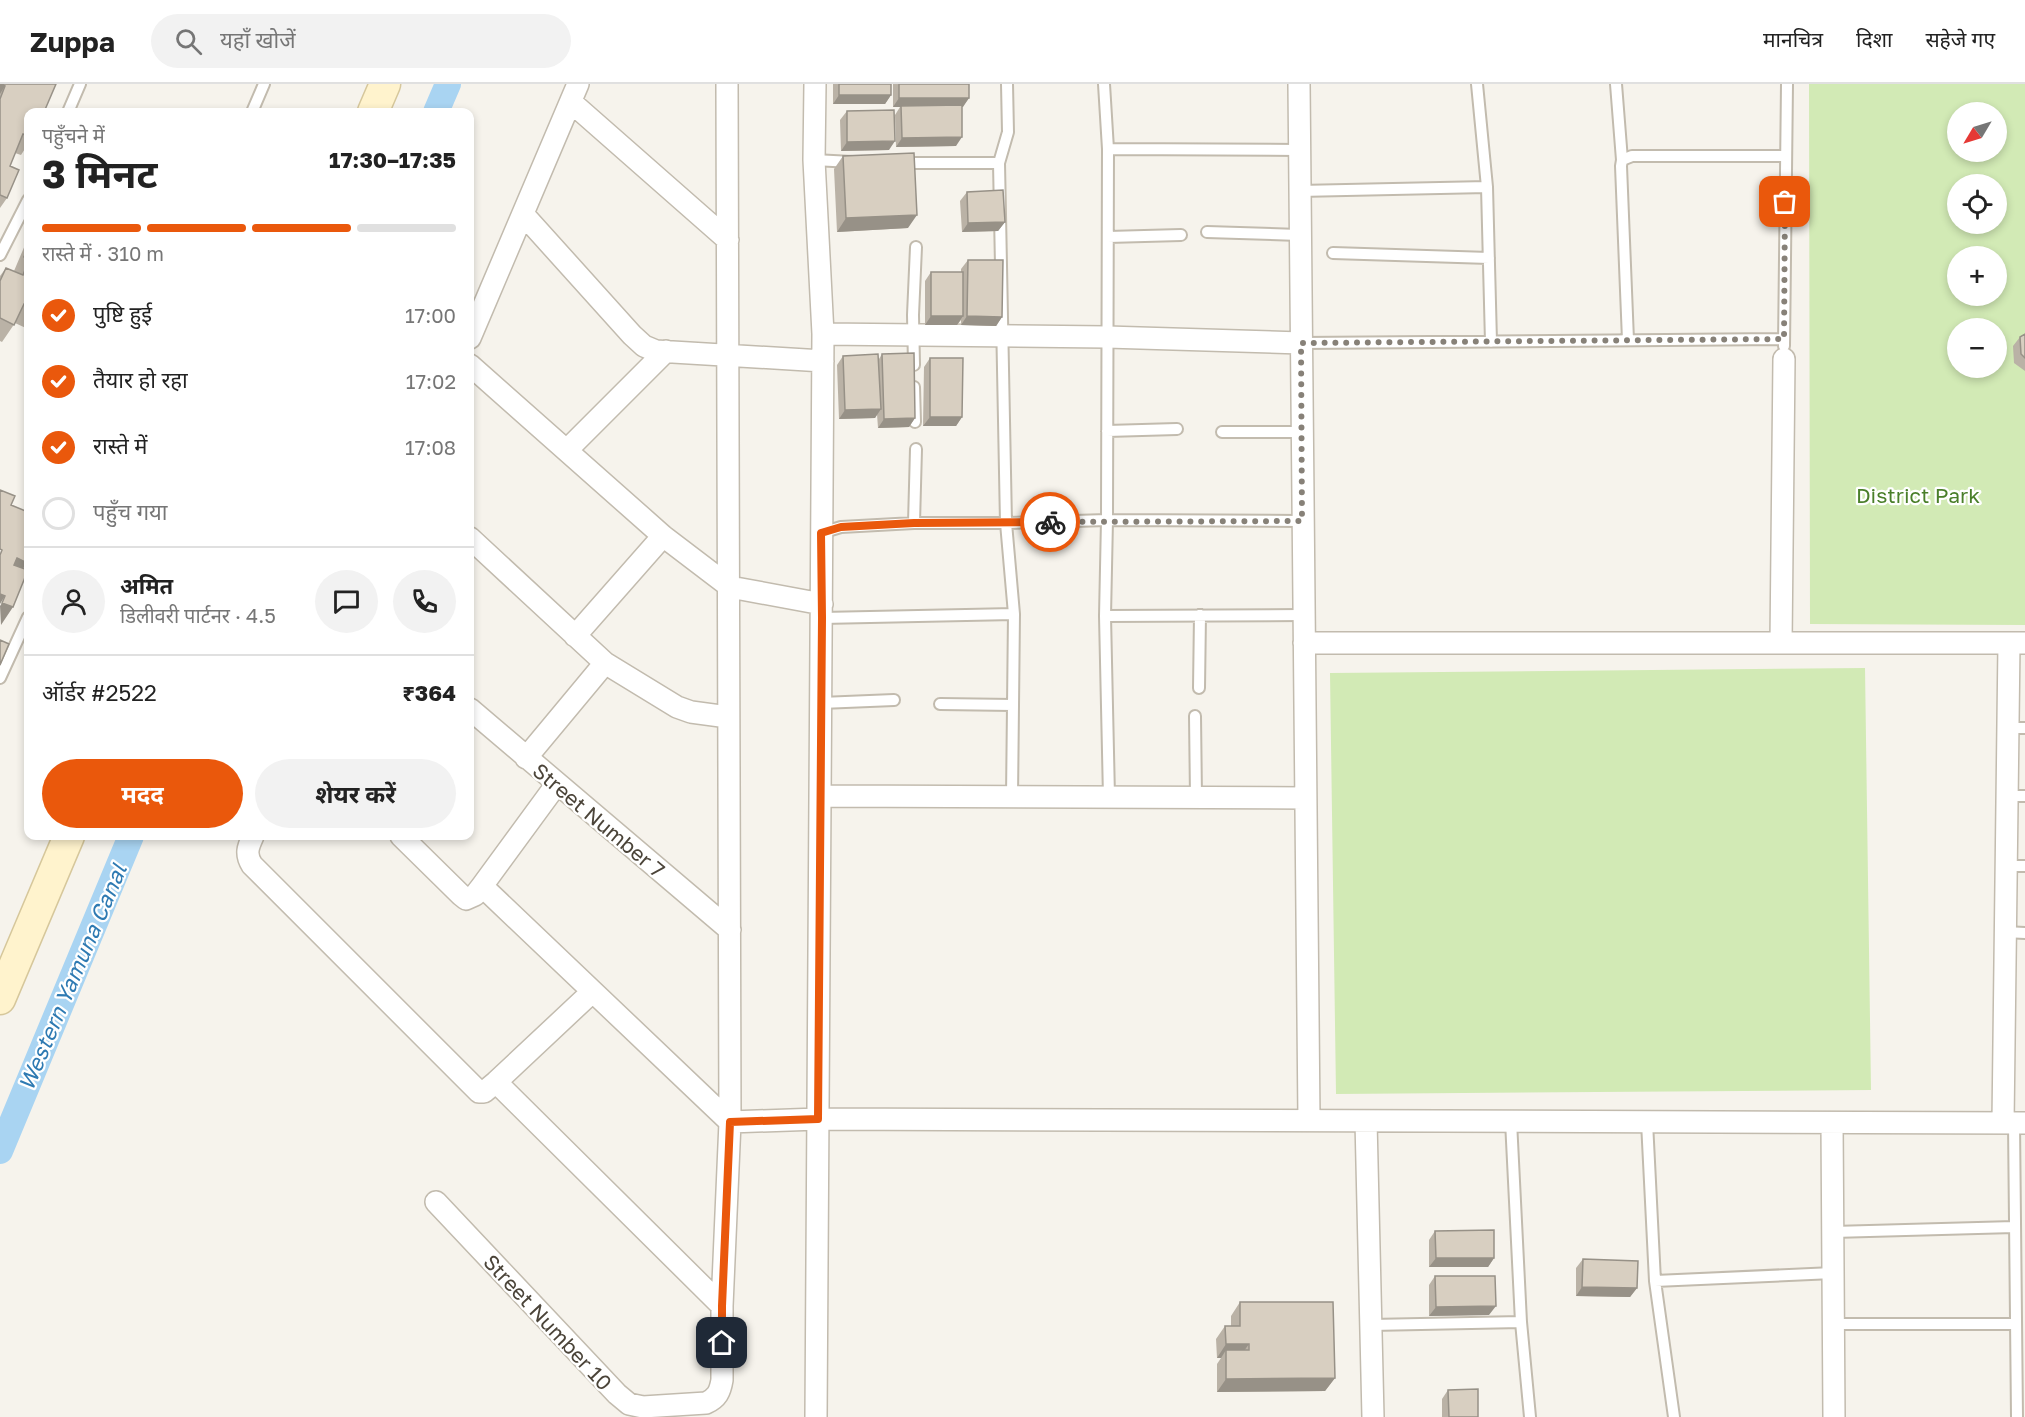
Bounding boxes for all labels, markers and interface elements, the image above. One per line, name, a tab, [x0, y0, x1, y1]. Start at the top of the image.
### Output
search box	[151, 14, 571, 68]
text: Zuppa	[30, 25, 115, 58]
icon: search	[172, 25, 205, 58]
text: यहाँ खोजें	[220, 26, 296, 53]
text: मानचित्र	[1763, 26, 1823, 52]
text: दिशा	[1856, 26, 1892, 52]
text: सहेजे गए	[1925, 26, 1995, 52]
north arrow	[1947, 102, 2007, 162]
map controls	[1947, 102, 2007, 378]
text: पहुँचने में	[42, 123, 105, 147]
text: 17:30–17:35	[329, 146, 456, 173]
text: 3 मिनट	[42, 150, 157, 197]
button: locate	[1947, 174, 2007, 234]
pin	[1759, 176, 1810, 227]
icon: bag	[1768, 185, 1801, 218]
text: रास्ते में · 310 m	[42, 241, 164, 265]
button: +	[1947, 246, 2007, 306]
icon: check	[42, 299, 75, 332]
text: पुष्टि हुई	[93, 300, 152, 327]
text: 17:00	[405, 303, 456, 327]
button: −	[1947, 318, 2007, 378]
icon: check	[42, 365, 75, 398]
text: तैयार हो रहा	[93, 366, 188, 393]
text: 17:02	[406, 369, 456, 393]
icon: check	[42, 431, 75, 464]
text: रास्ते में	[93, 432, 147, 459]
text: 17:08	[405, 435, 456, 459]
park label: District Park	[1856, 482, 1980, 508]
courier	[1020, 492, 1080, 552]
text: पहुँच गया	[93, 498, 168, 525]
icon: bike	[1034, 506, 1067, 539]
button: person	[42, 570, 105, 633]
button: chat	[315, 570, 378, 633]
button: phone	[393, 570, 456, 633]
text: अमित	[120, 572, 173, 599]
text: डिलीवरी पार्टनर · 4.5	[120, 603, 276, 627]
text: ऑर्डर #2522	[42, 679, 157, 706]
text: ₹364	[402, 679, 456, 706]
street label: Street Number 7	[528, 757, 670, 883]
button: मदद	[42, 759, 243, 828]
button: शेयर करें	[255, 759, 456, 828]
water label: Western Yamuna Canal	[12, 859, 132, 1094]
street label: Street Number 10	[478, 1249, 618, 1395]
pin	[696, 1317, 747, 1368]
icon: home	[705, 1326, 738, 1359]

